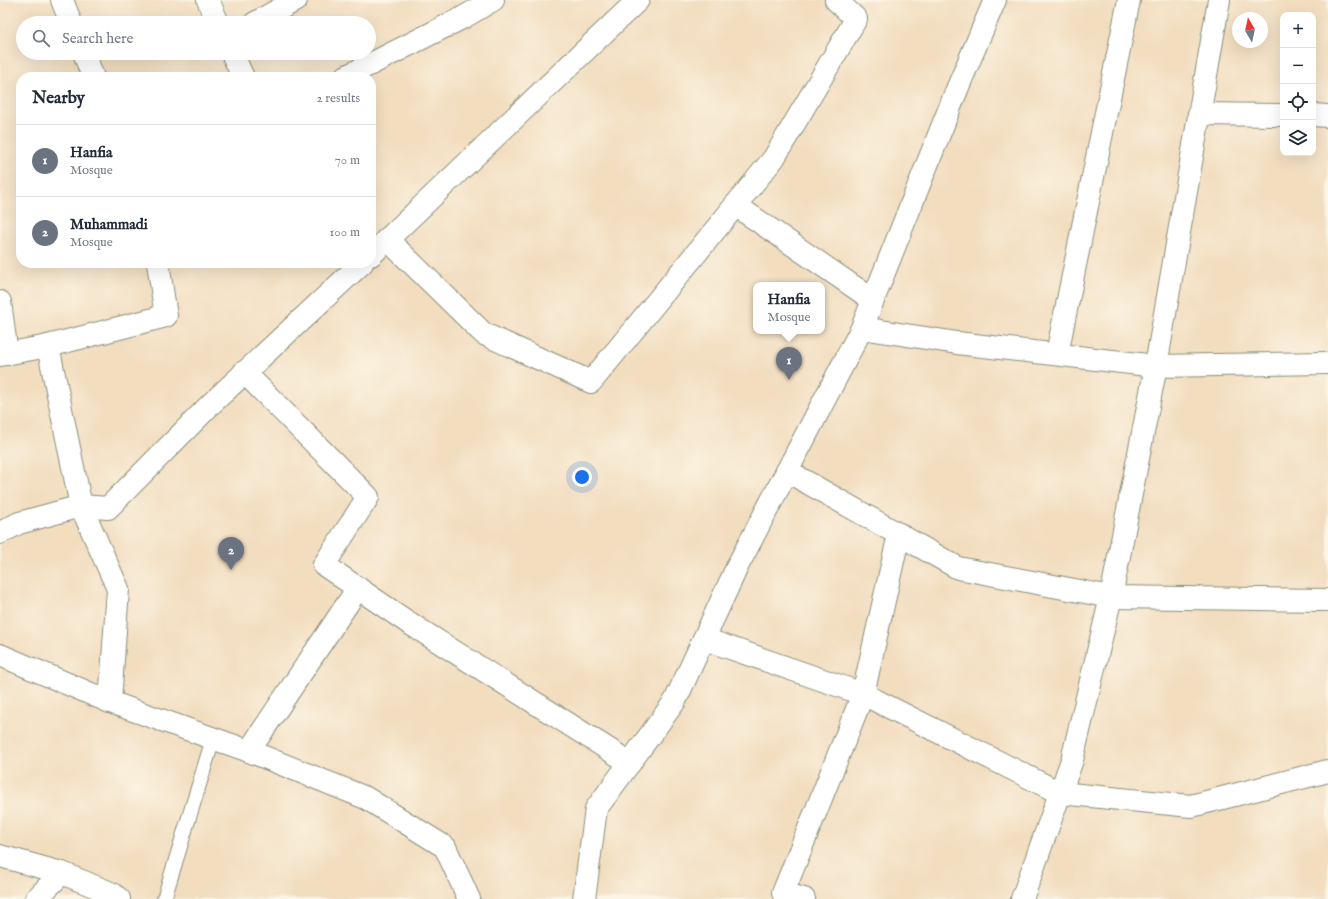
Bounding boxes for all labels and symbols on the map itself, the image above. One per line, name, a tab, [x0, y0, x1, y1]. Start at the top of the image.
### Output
north arrow	[1232, 12, 1268, 48]
pin: 1	[776, 347, 802, 380]
your location	[572, 467, 592, 487]
pin: 2	[218, 537, 244, 570]

